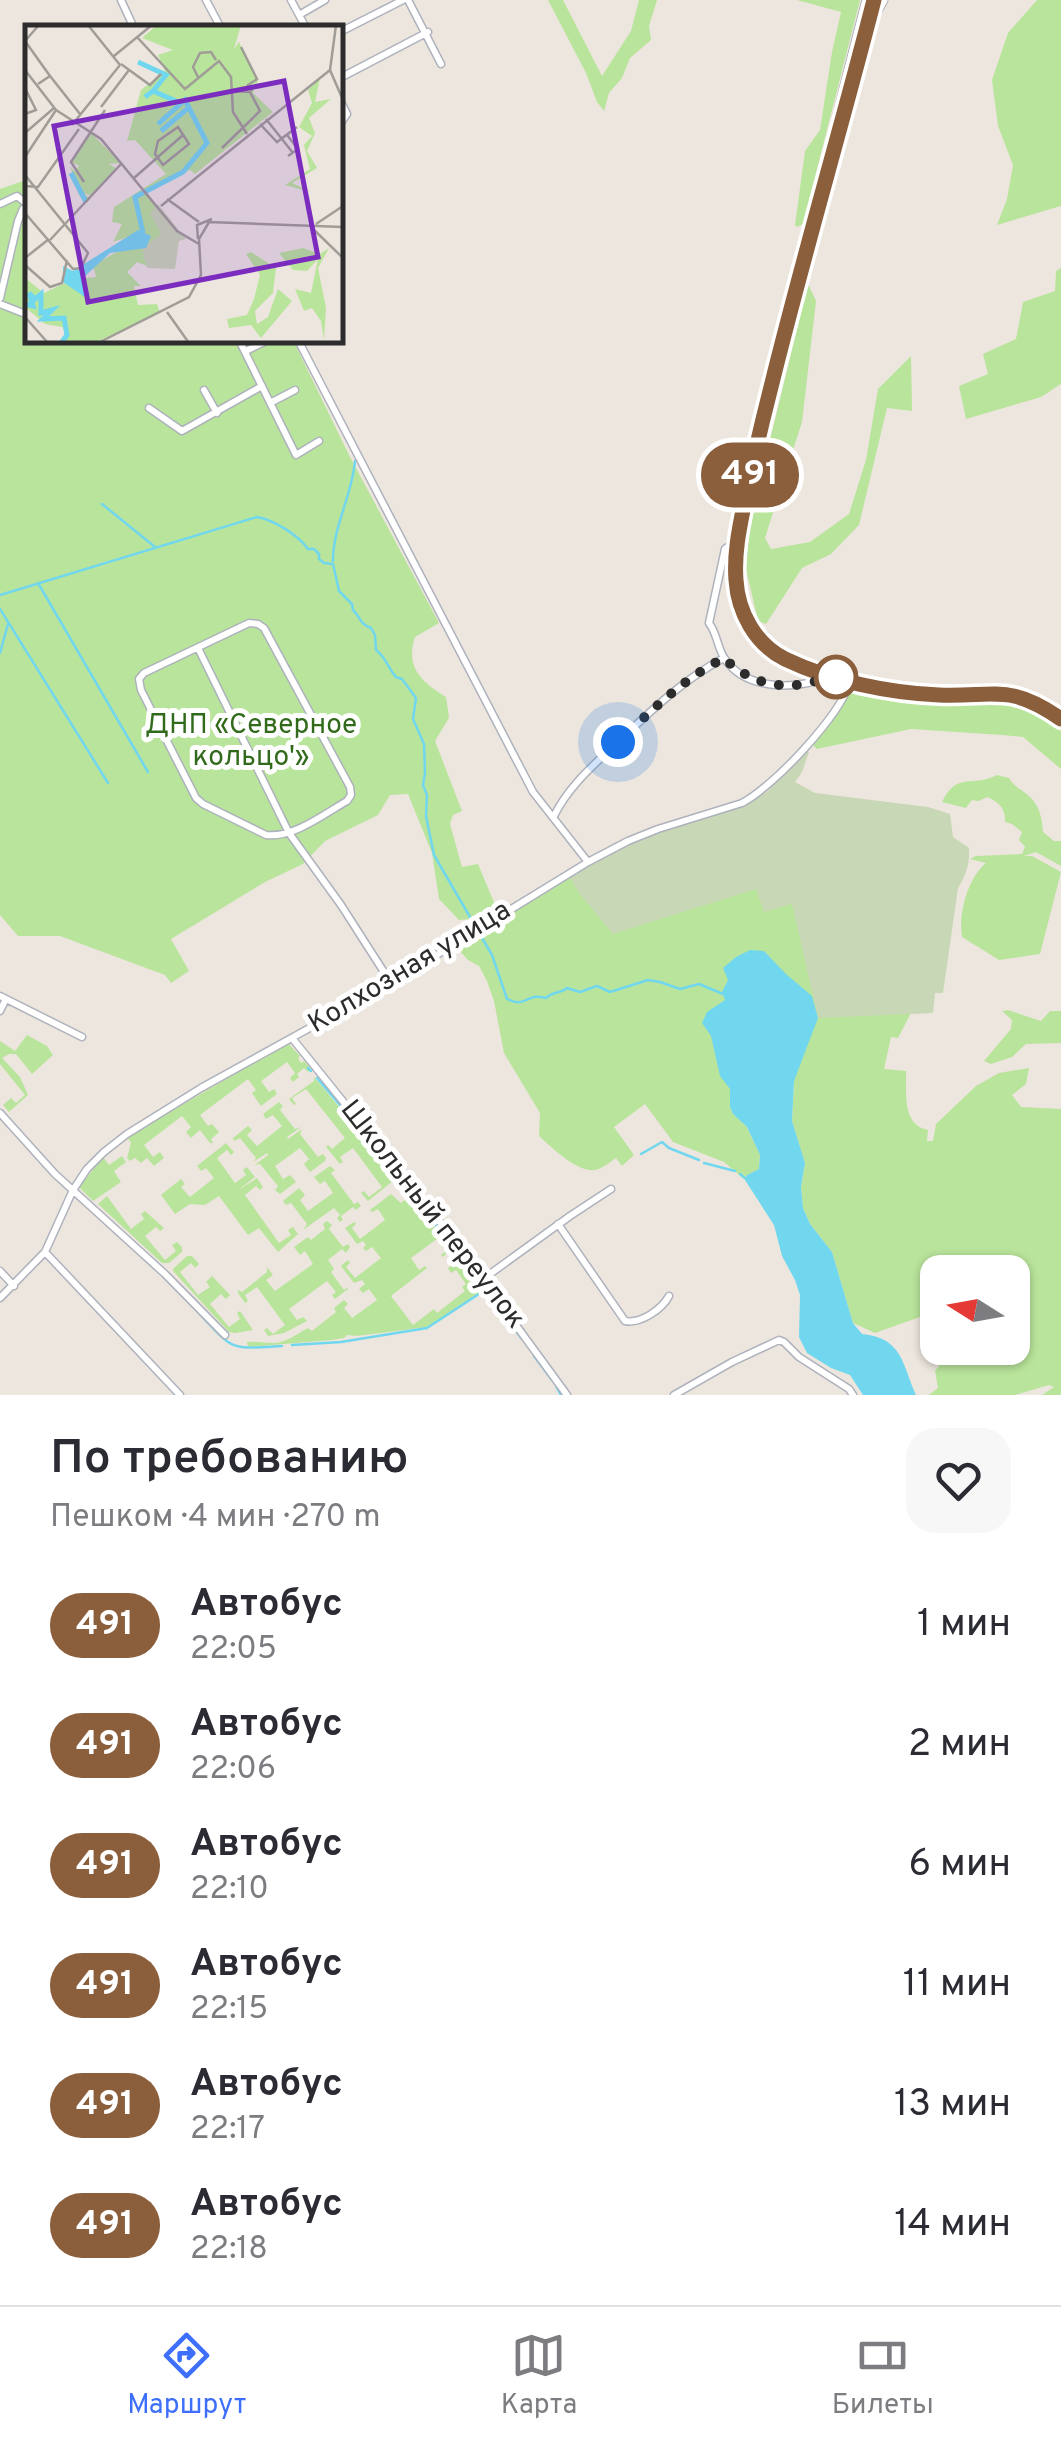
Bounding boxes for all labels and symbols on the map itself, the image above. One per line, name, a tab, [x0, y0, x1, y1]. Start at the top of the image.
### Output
inset map	[25, 25, 342, 342]
line badge: 491	[692, 442, 808, 508]
unlabelled marker	[815, 656, 857, 698]
park label: ДНП «Северное кольцо'»	[145, 708, 357, 776]
your location	[593, 717, 643, 767]
street label: Колхозная улица	[302, 893, 518, 1043]
street label: Школьный переулок	[331, 1093, 533, 1337]
north arrow	[920, 1255, 1030, 1365]

